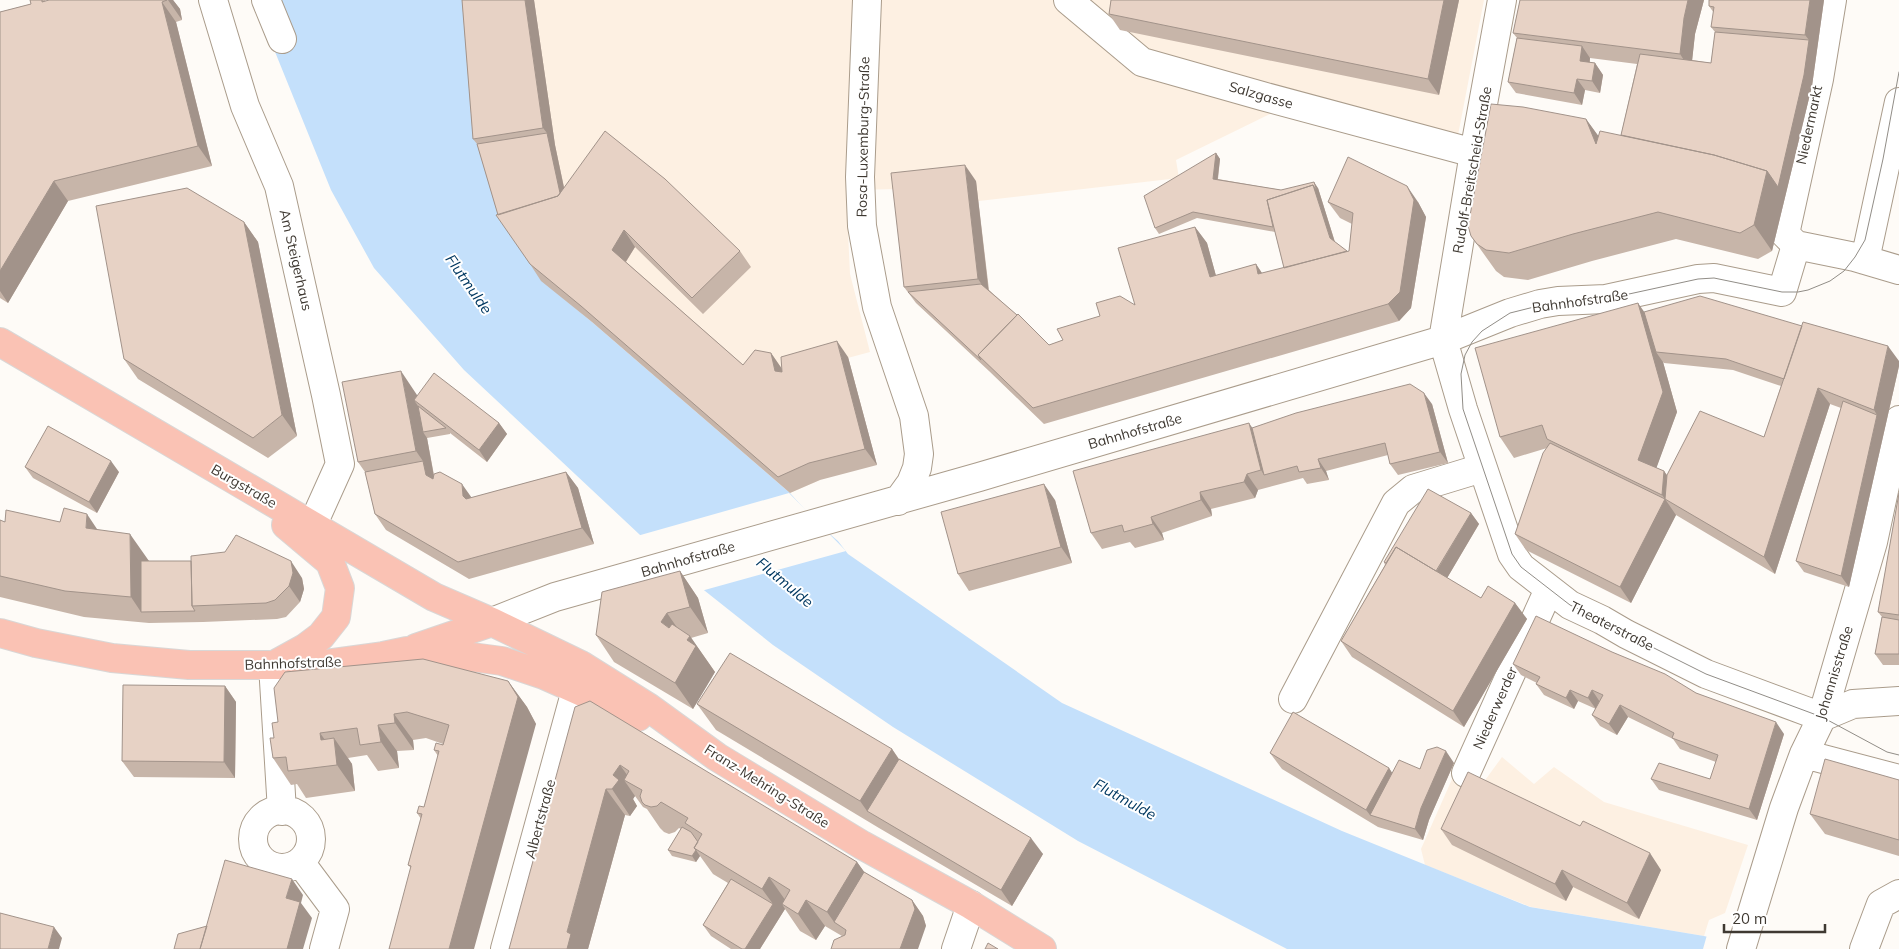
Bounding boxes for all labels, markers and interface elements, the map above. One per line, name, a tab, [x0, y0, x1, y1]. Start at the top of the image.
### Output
street label: Rosa-Luxemburg-Straße	[853, 56, 873, 218]
street label: Salzgasse	[1227, 77, 1295, 113]
street label: Niedermarkt	[1792, 84, 1826, 166]
street label: Rudolf-Breitscheid-Straße	[1448, 85, 1496, 255]
street label: Am Steigerhaus	[276, 208, 316, 312]
water label: Flutmulde	[442, 251, 496, 317]
street label: Bahnhofstraße	[1531, 285, 1629, 317]
street label: Bahnhofstraße	[1086, 409, 1184, 453]
street label: Burgstraße	[208, 460, 280, 512]
street label: Bahnhofstraße	[639, 537, 737, 581]
water label: Flutmulde	[753, 553, 817, 611]
street label: Theaterstraße	[1567, 597, 1657, 655]
street label: Johannisstraße	[1811, 624, 1857, 722]
street label: Bahnhofstraße	[244, 652, 342, 674]
street label: Niederwerder	[1469, 663, 1522, 752]
street label: Franz-Mehring-Straße	[701, 740, 833, 832]
water label: Flutmulde	[1090, 774, 1160, 824]
street label: Albertstraße	[521, 777, 559, 861]
scale bar	[1724, 902, 1825, 934]
text: 20 m	[1732, 909, 1767, 928]

